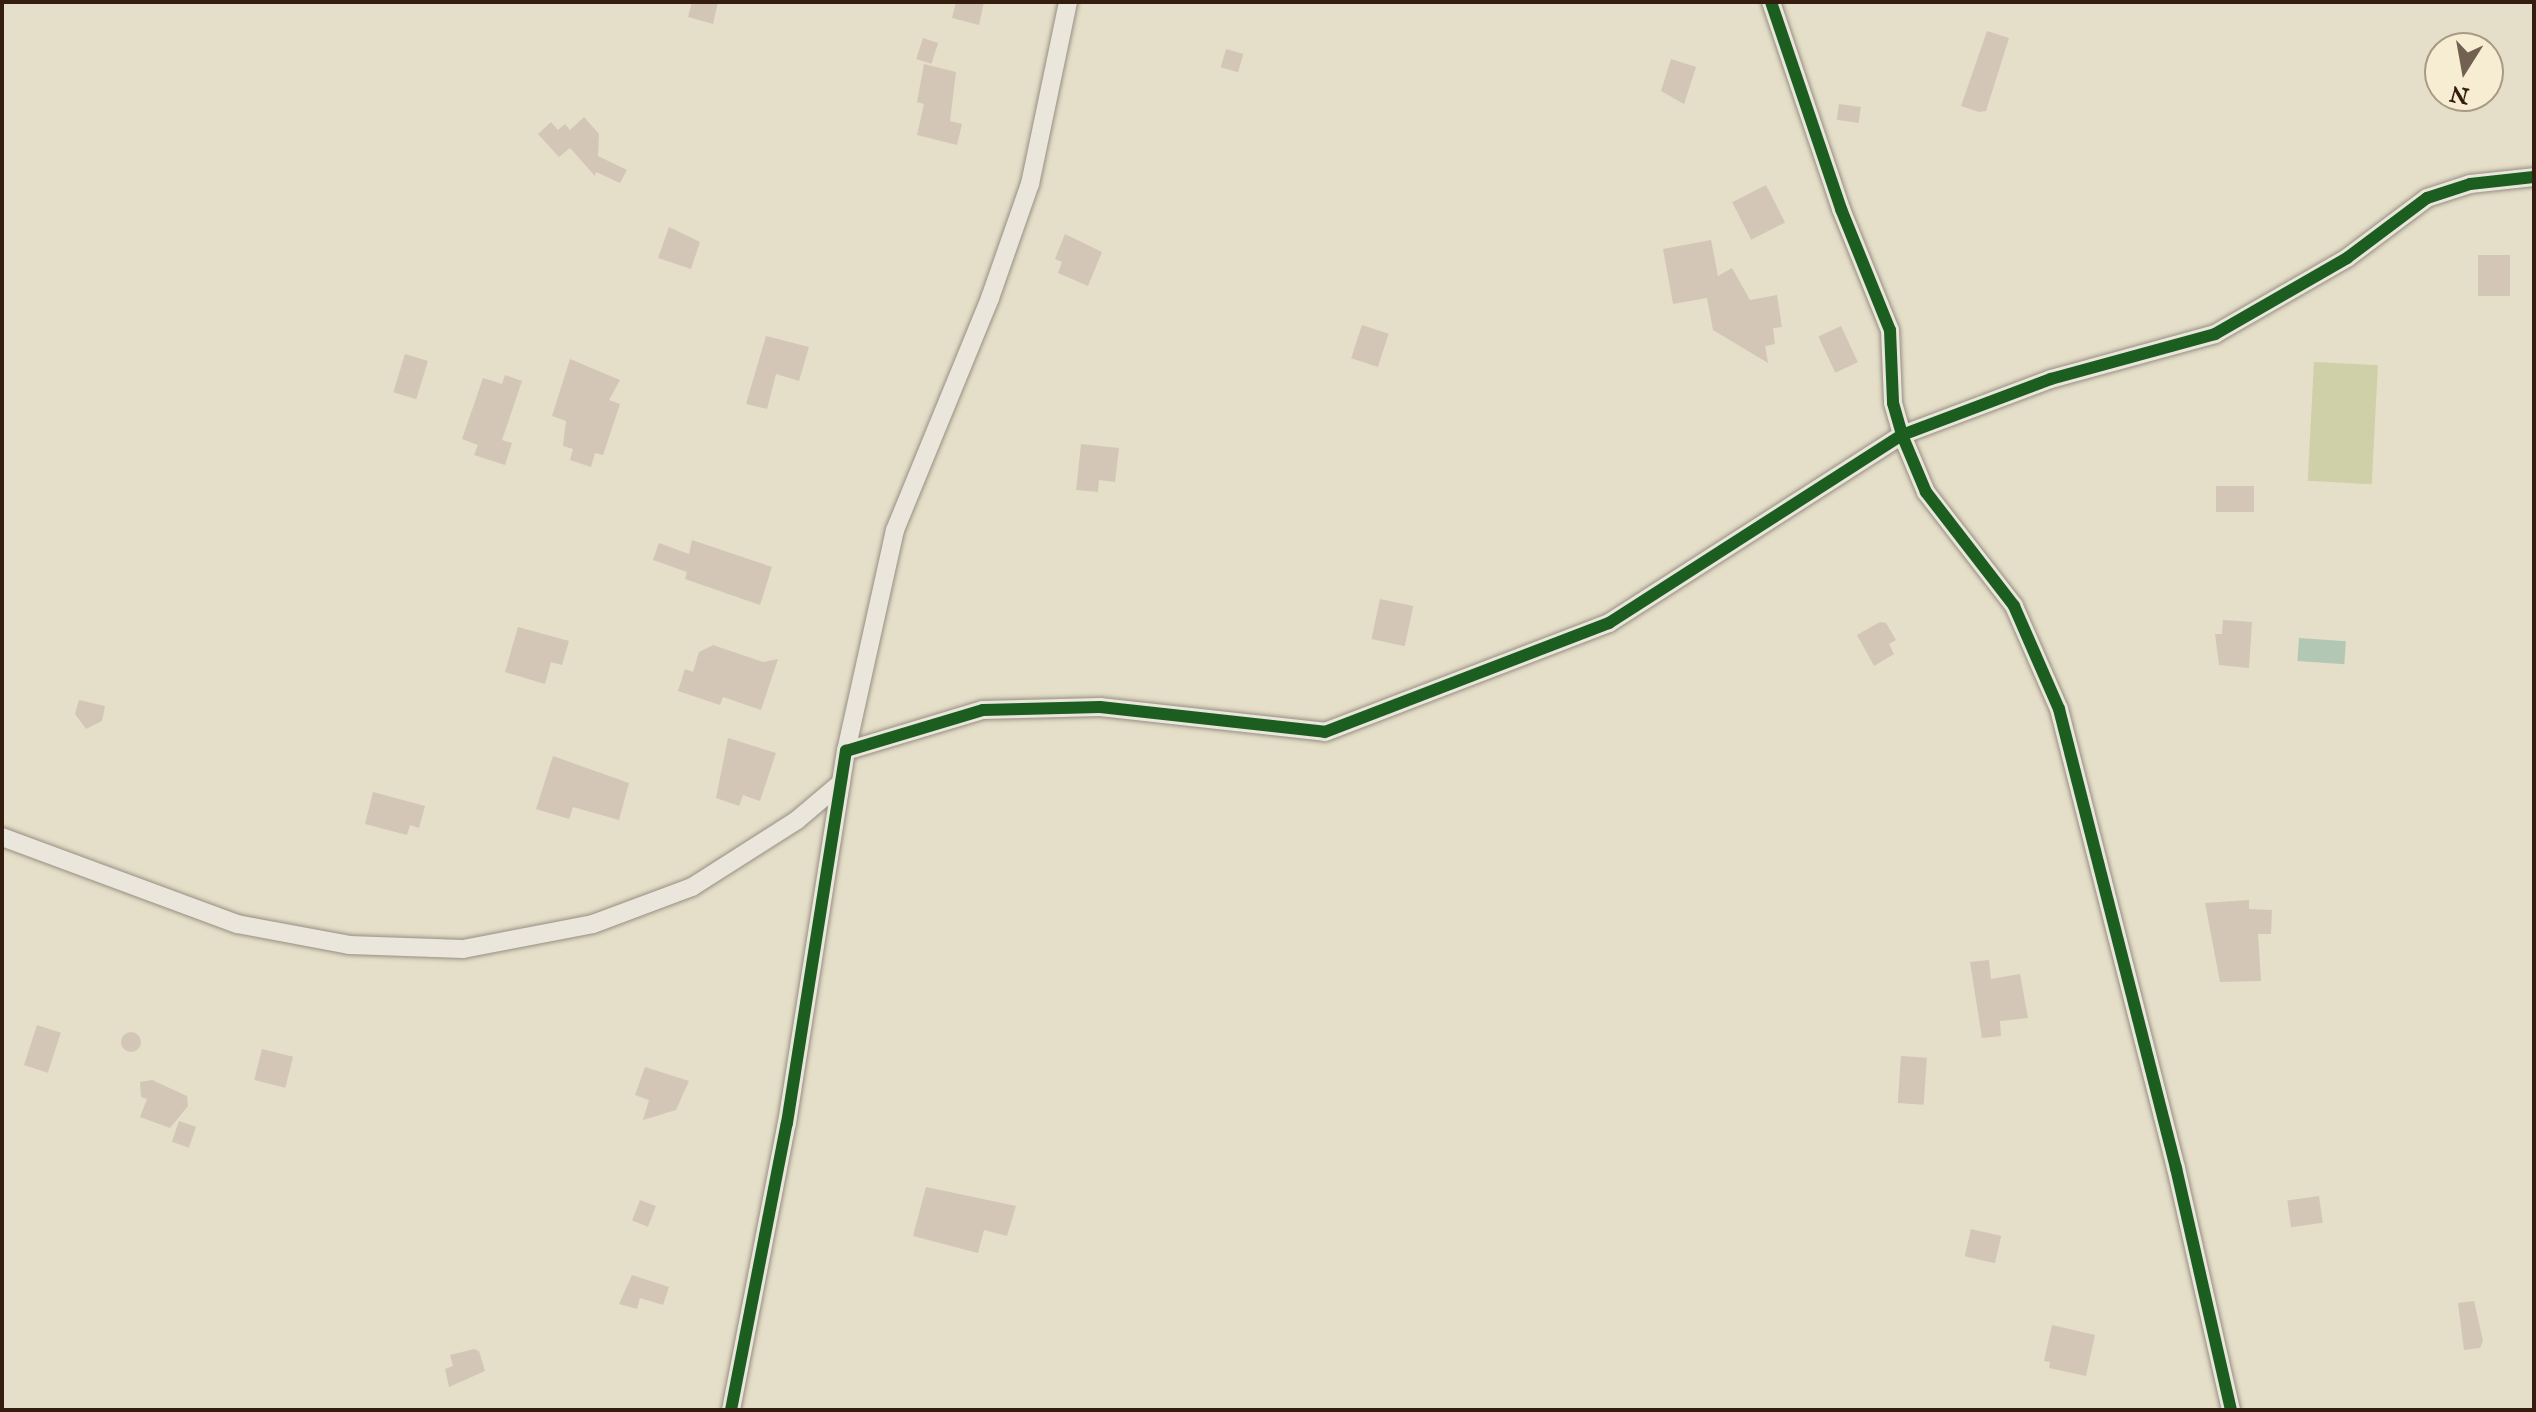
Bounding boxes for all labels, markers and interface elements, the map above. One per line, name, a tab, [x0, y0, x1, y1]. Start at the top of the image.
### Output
north arrow	[2424, 32, 2504, 112]
text: N	[2448, 78, 2472, 109]

